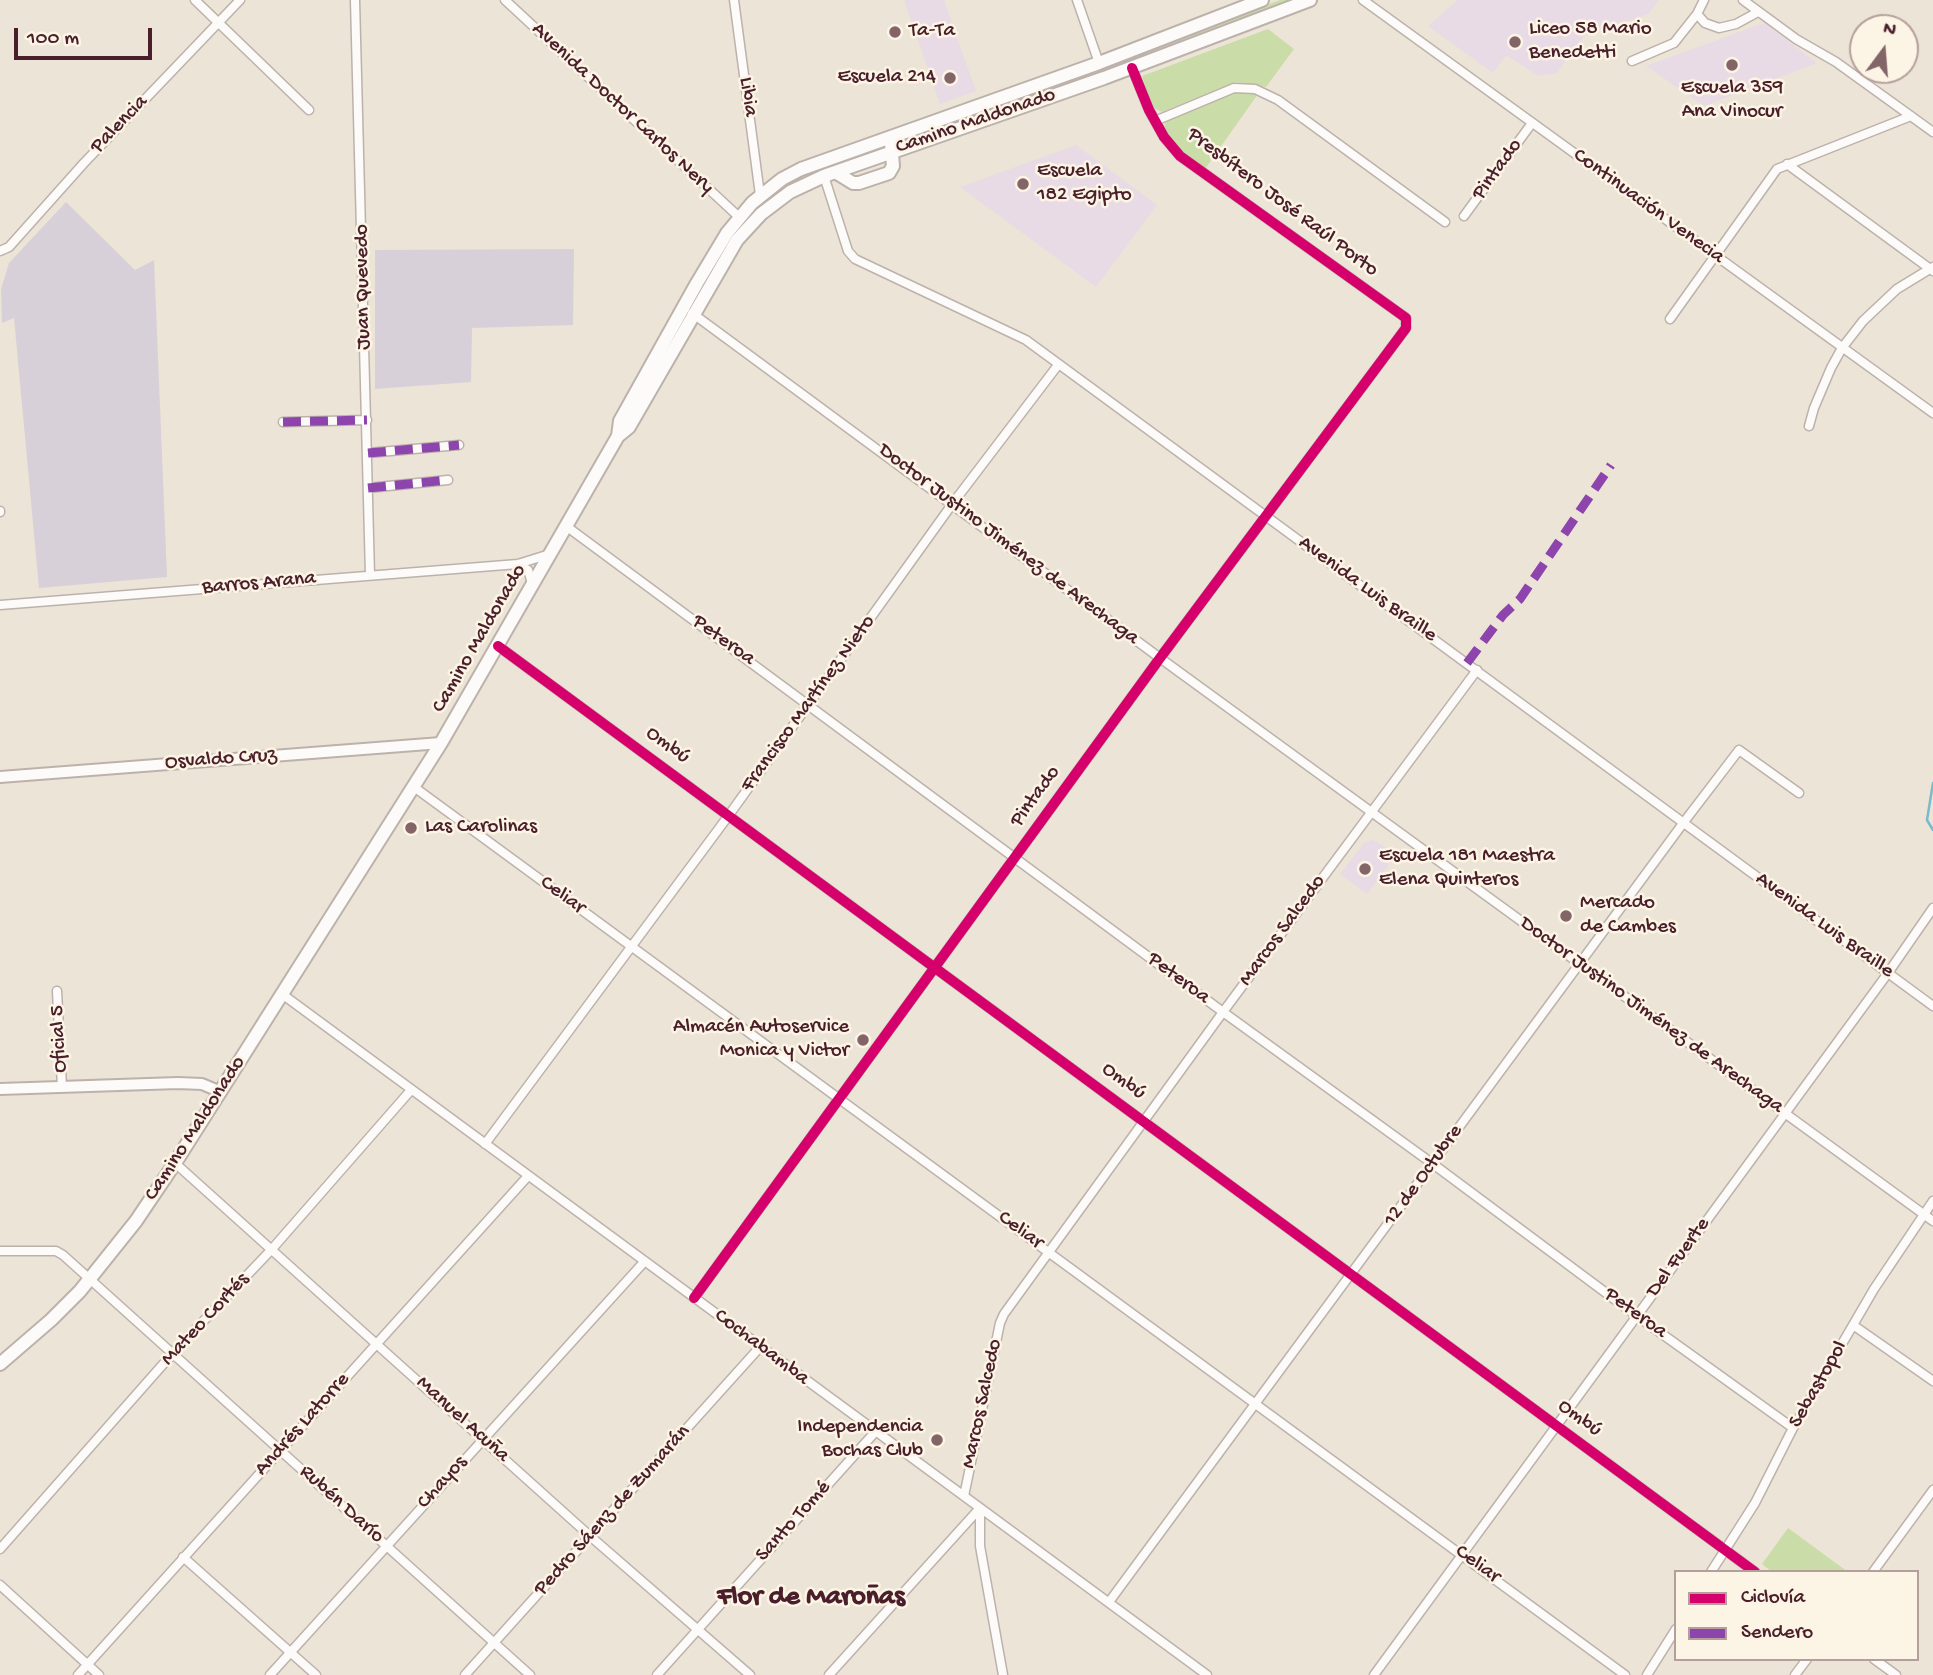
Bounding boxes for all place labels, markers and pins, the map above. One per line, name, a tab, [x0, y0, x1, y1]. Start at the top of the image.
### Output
place label: Liceo 58 Mario Benedetti	[1529, 17, 1652, 67]
place label: Ta-Ta	[909, 19, 955, 45]
marker: Ta-Ta	[887, 24, 903, 40]
marker: Liceo 58 Mario Benedetti	[1507, 34, 1523, 50]
marker: Escuela 359 Ana Vinocur	[1724, 57, 1740, 73]
place label: Escuela 214	[837, 65, 936, 91]
marker: Escuela 214	[942, 70, 958, 86]
place label: Escuela 359 Ana Vinocur	[1681, 76, 1783, 126]
place label: Escuela 182 Egipto	[1037, 159, 1132, 209]
marker: Escuela 182 Egipto	[1015, 176, 1031, 192]
place label: Las Carolinas	[425, 815, 537, 841]
marker: Las Carolinas	[403, 820, 419, 836]
place label: Escuela 181 Maestra Elena Quinteros	[1379, 844, 1555, 894]
marker: Escuela 181 Maestra Elena Quinteros	[1357, 861, 1373, 877]
place label: Mercado de Cambes	[1580, 891, 1676, 941]
marker: Mercado de Cambes	[1558, 908, 1574, 924]
place label: Almacén Autoservice Monica y Victor	[673, 1015, 849, 1065]
marker: Almacén Autoservice Monica y Victor	[855, 1032, 871, 1048]
place label: Independencia Bochas Club	[797, 1415, 923, 1465]
marker: Independencia Bochas Club	[929, 1432, 945, 1448]

